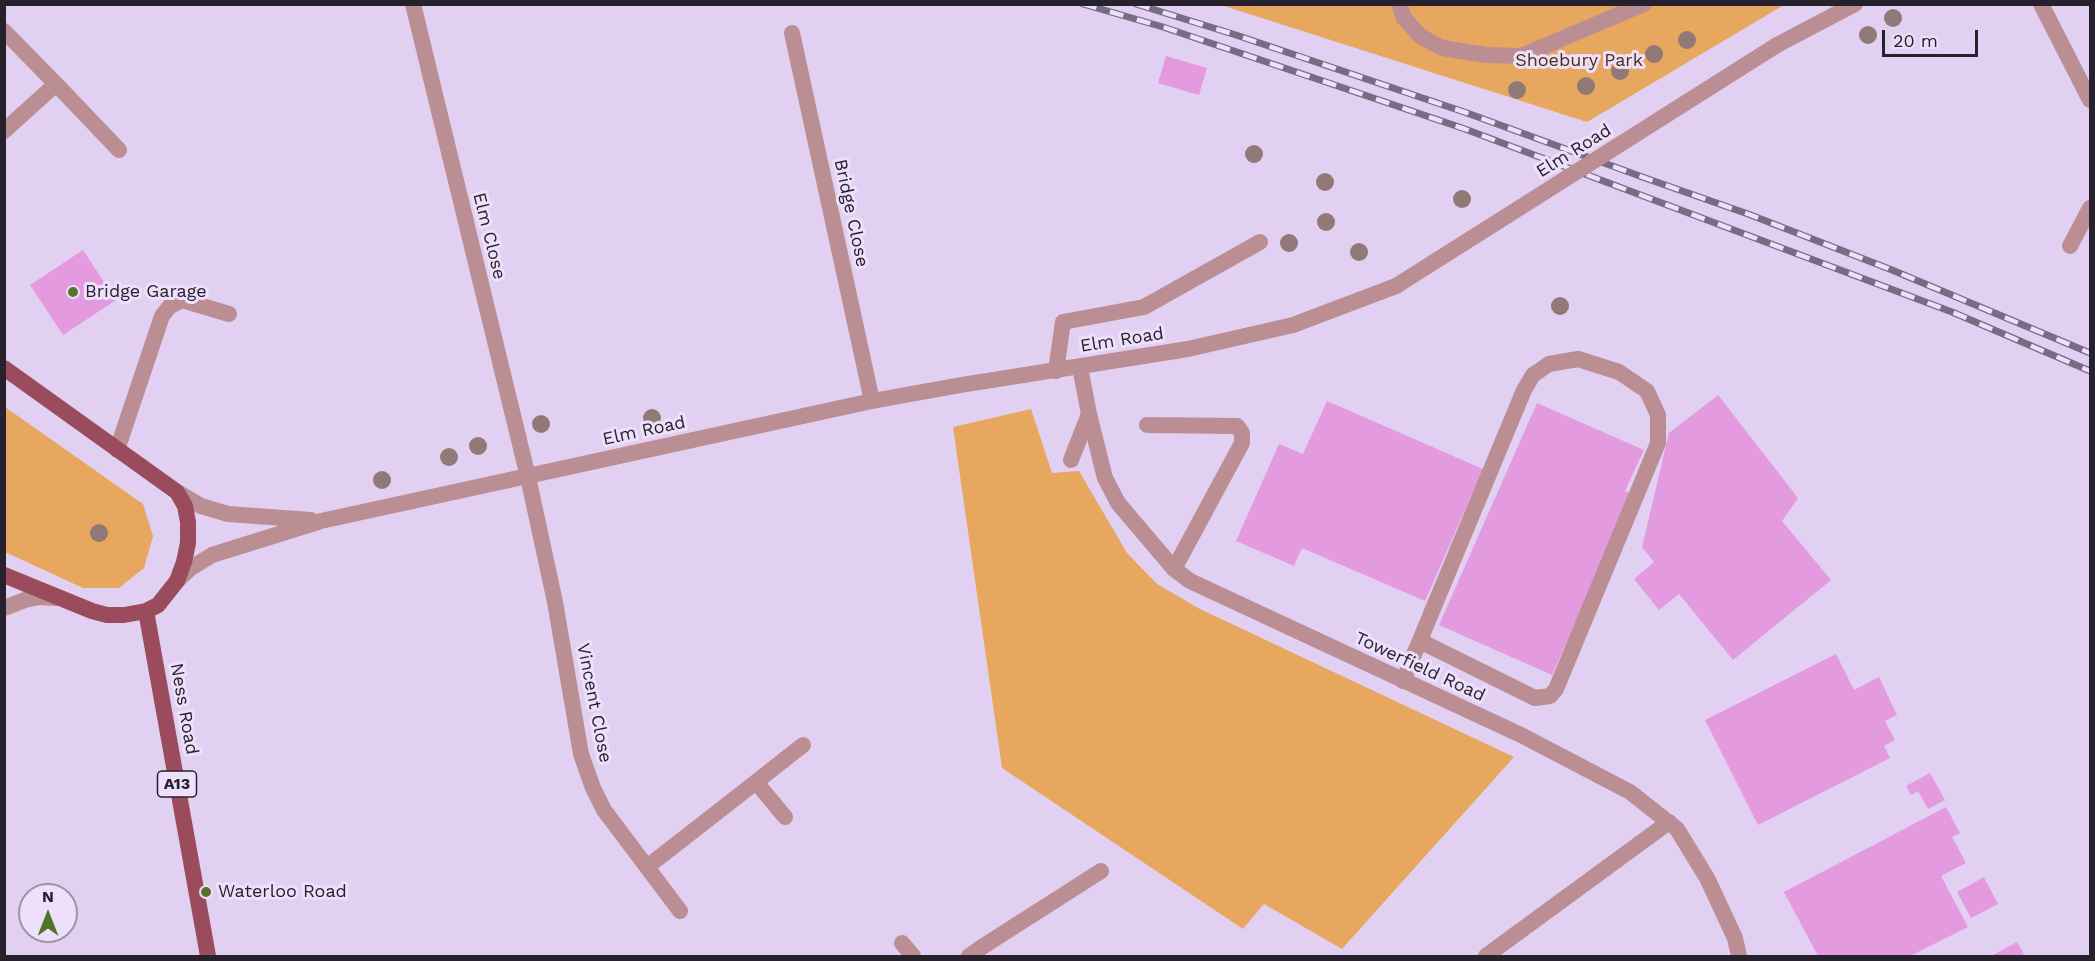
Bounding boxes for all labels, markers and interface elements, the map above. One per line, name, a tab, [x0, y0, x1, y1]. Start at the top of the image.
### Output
scale bar	[1885, 18, 1981, 56]
text: 20 m	[1893, 30, 1938, 51]
park label: Shoebury Park	[1515, 50, 1643, 72]
street label: Elm Road	[1533, 120, 1615, 182]
street label: Bridge Close	[829, 157, 873, 269]
street label: Elm Close	[468, 190, 510, 282]
place label: Bridge Garage	[85, 281, 207, 303]
marker: Bridge Garage	[66, 285, 80, 299]
street label: Elm Road	[1079, 323, 1165, 357]
street label: Elm Road	[601, 412, 687, 450]
street label: Towerfield Road	[1352, 627, 1488, 707]
street label: Vincent Close	[572, 641, 616, 765]
street label: Ness Road	[165, 662, 203, 756]
road number: A13	[158, 771, 196, 797]
place label: Waterloo Road	[218, 881, 347, 903]
north arrow	[18, 883, 78, 943]
marker: Waterloo Road	[199, 885, 213, 899]
text: N	[42, 887, 54, 906]

